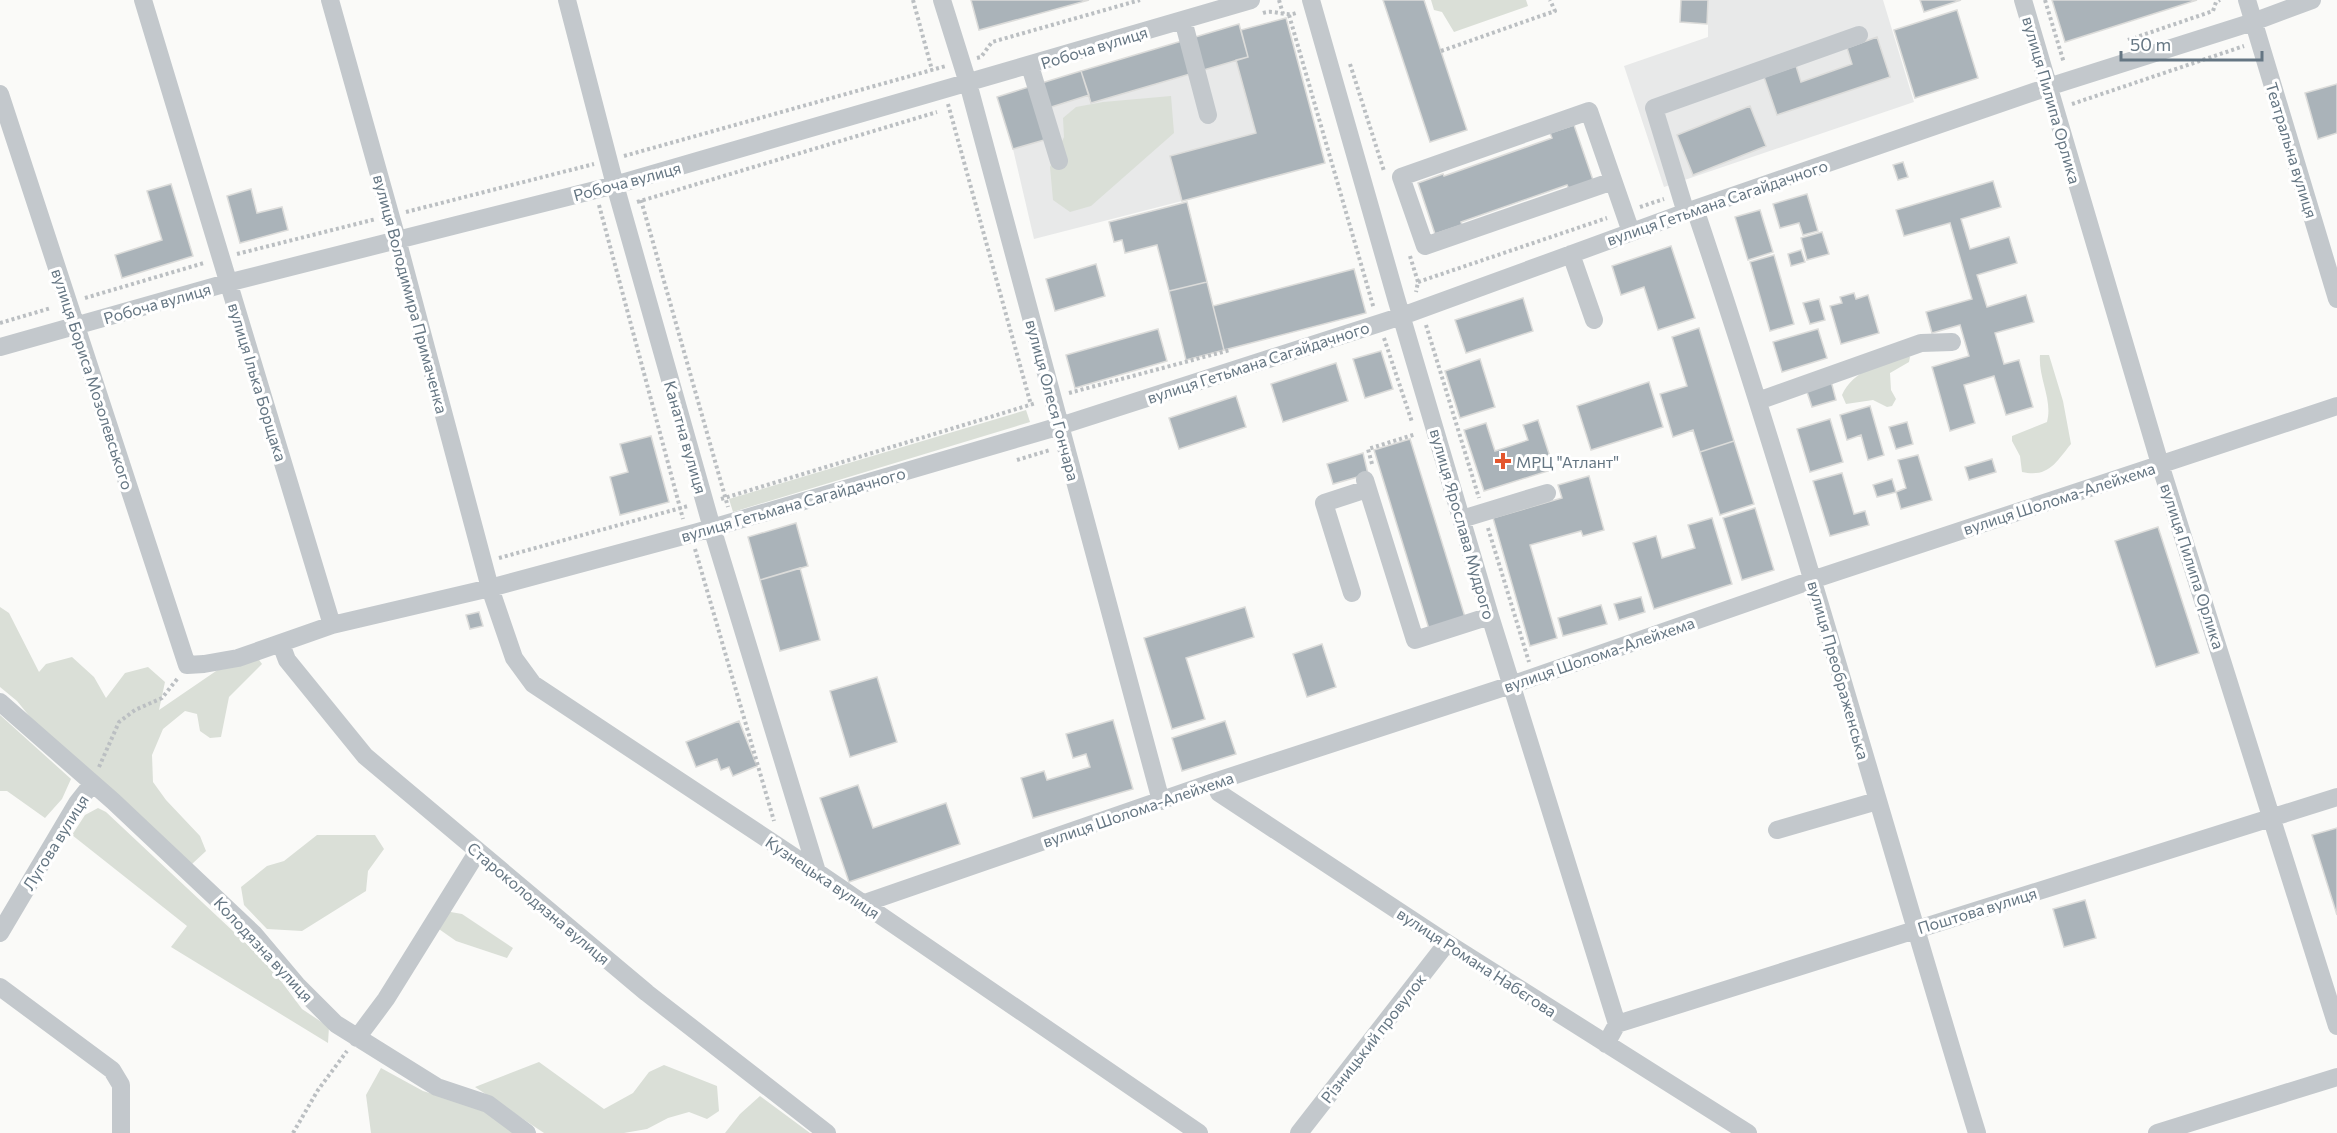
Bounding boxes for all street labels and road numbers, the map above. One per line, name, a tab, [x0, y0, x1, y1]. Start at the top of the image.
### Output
street label: вулиця Пилипа Орлика	[2019, 14, 2085, 186]
street label: Робоча вулиця	[1038, 22, 1150, 72]
street label: Театральна вулиця	[2262, 80, 2322, 220]
street label: вулиця Гетьмана Сагайдачного	[1604, 155, 1830, 249]
street label: Робоча вулиця	[571, 157, 683, 205]
street label: вулиця Володимира Примаченка	[370, 172, 452, 416]
street label: вулиця Бориса Мозолевського	[48, 266, 138, 492]
street label: Робоча вулиця	[101, 279, 213, 327]
street label: вулиця Ілька Борщака	[225, 300, 291, 464]
street label: вулиця Олеся Гончара	[1022, 317, 1084, 483]
street label: вулиця Гетьмана Сагайдачного	[1144, 317, 1372, 407]
street label: Канатна вулиця	[661, 378, 711, 496]
street label: вулиця Ярослава Мудрого	[1427, 426, 1499, 622]
street label: вулиця Шолома-Алейхема	[1961, 458, 2157, 538]
street label: вулиця Гетьмана Сагайдачного	[679, 463, 907, 545]
street label: вулиця Пилипа Орлика	[2157, 481, 2229, 651]
street label: вулиця Преображенська	[1804, 579, 1874, 761]
street label: вулиця Шолома-Алейхема	[1501, 612, 1697, 696]
street label: вулиця Шолома-Алейхема	[1040, 767, 1236, 851]
street label: Лугова вулиця	[18, 791, 92, 893]
street label: Кузнецька вулиця	[762, 832, 884, 922]
street label: Староколодязна вулиця	[464, 838, 614, 968]
street label: Поштова вулиця	[1915, 883, 2039, 937]
street label: Колодязна вулиця	[210, 893, 318, 1005]
street label: вулиця Романа Набєгова	[1394, 903, 1560, 1021]
street label: Різницький провулок	[1316, 969, 1430, 1107]

